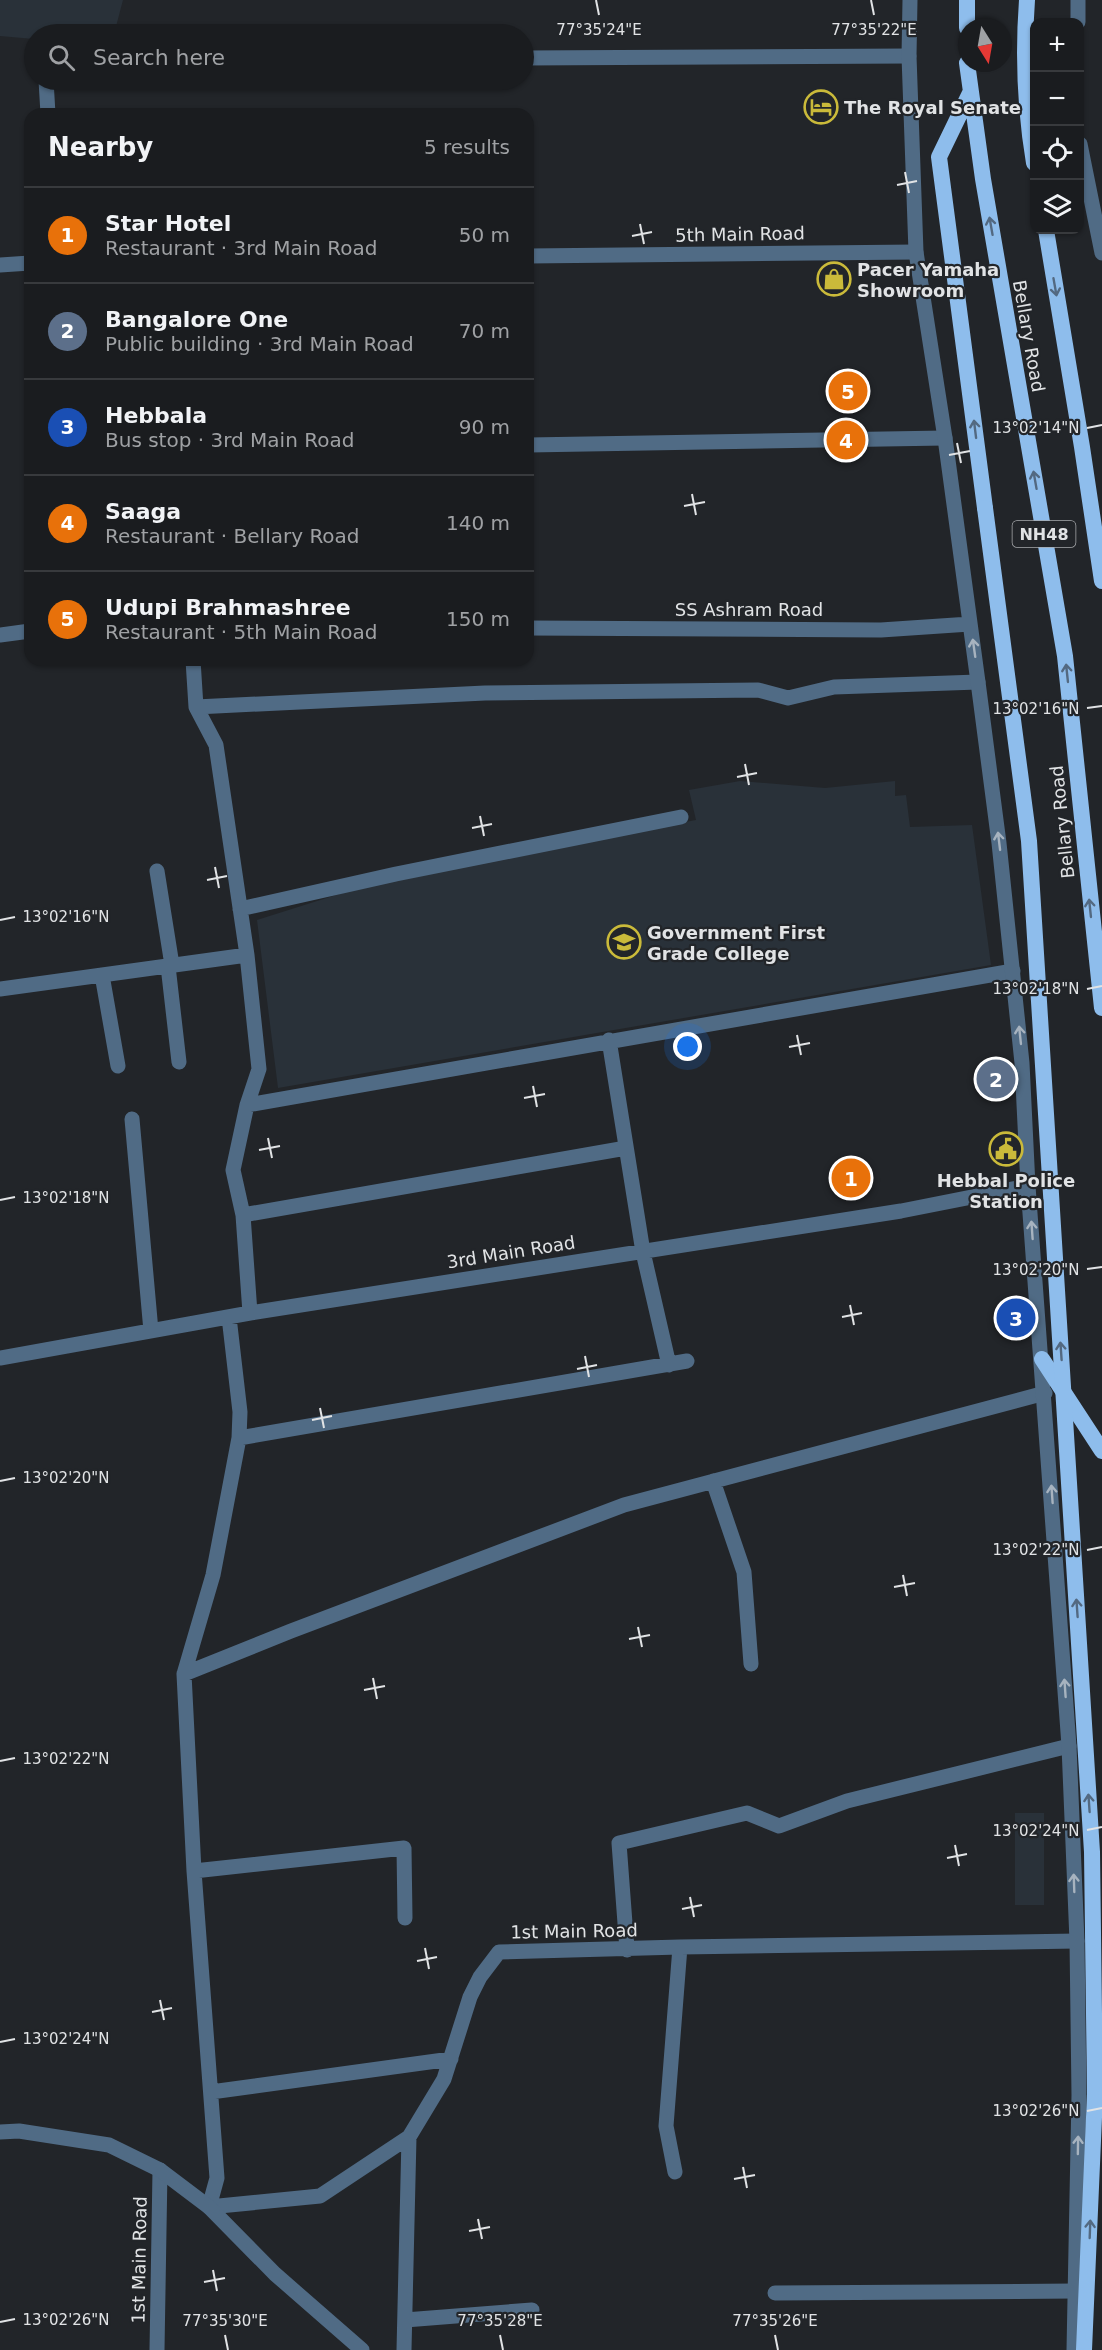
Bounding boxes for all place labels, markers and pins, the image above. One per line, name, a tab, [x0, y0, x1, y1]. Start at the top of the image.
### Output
hotel icon: The Royal Senate	[803, 89, 839, 125]
place label: The Royal Senate	[844, 97, 1021, 118]
place label: Pacer Yamaha Showroom	[857, 259, 999, 301]
shop icon: Pacer Yamaha Showroom	[816, 261, 852, 297]
pin: 5	[828, 368, 868, 414]
pin: 4	[826, 418, 866, 462]
place label: Government First Grade College	[647, 922, 825, 964]
school or university icon: Government First Grade College	[606, 924, 642, 960]
pin: 2	[976, 1056, 1016, 1102]
public building icon: Hebbal Police Station	[988, 1131, 1024, 1167]
pin: 1	[832, 1156, 870, 1200]
place label: Hebbal Police Station	[937, 1170, 1075, 1212]
pin: 3	[996, 1296, 1036, 1340]

